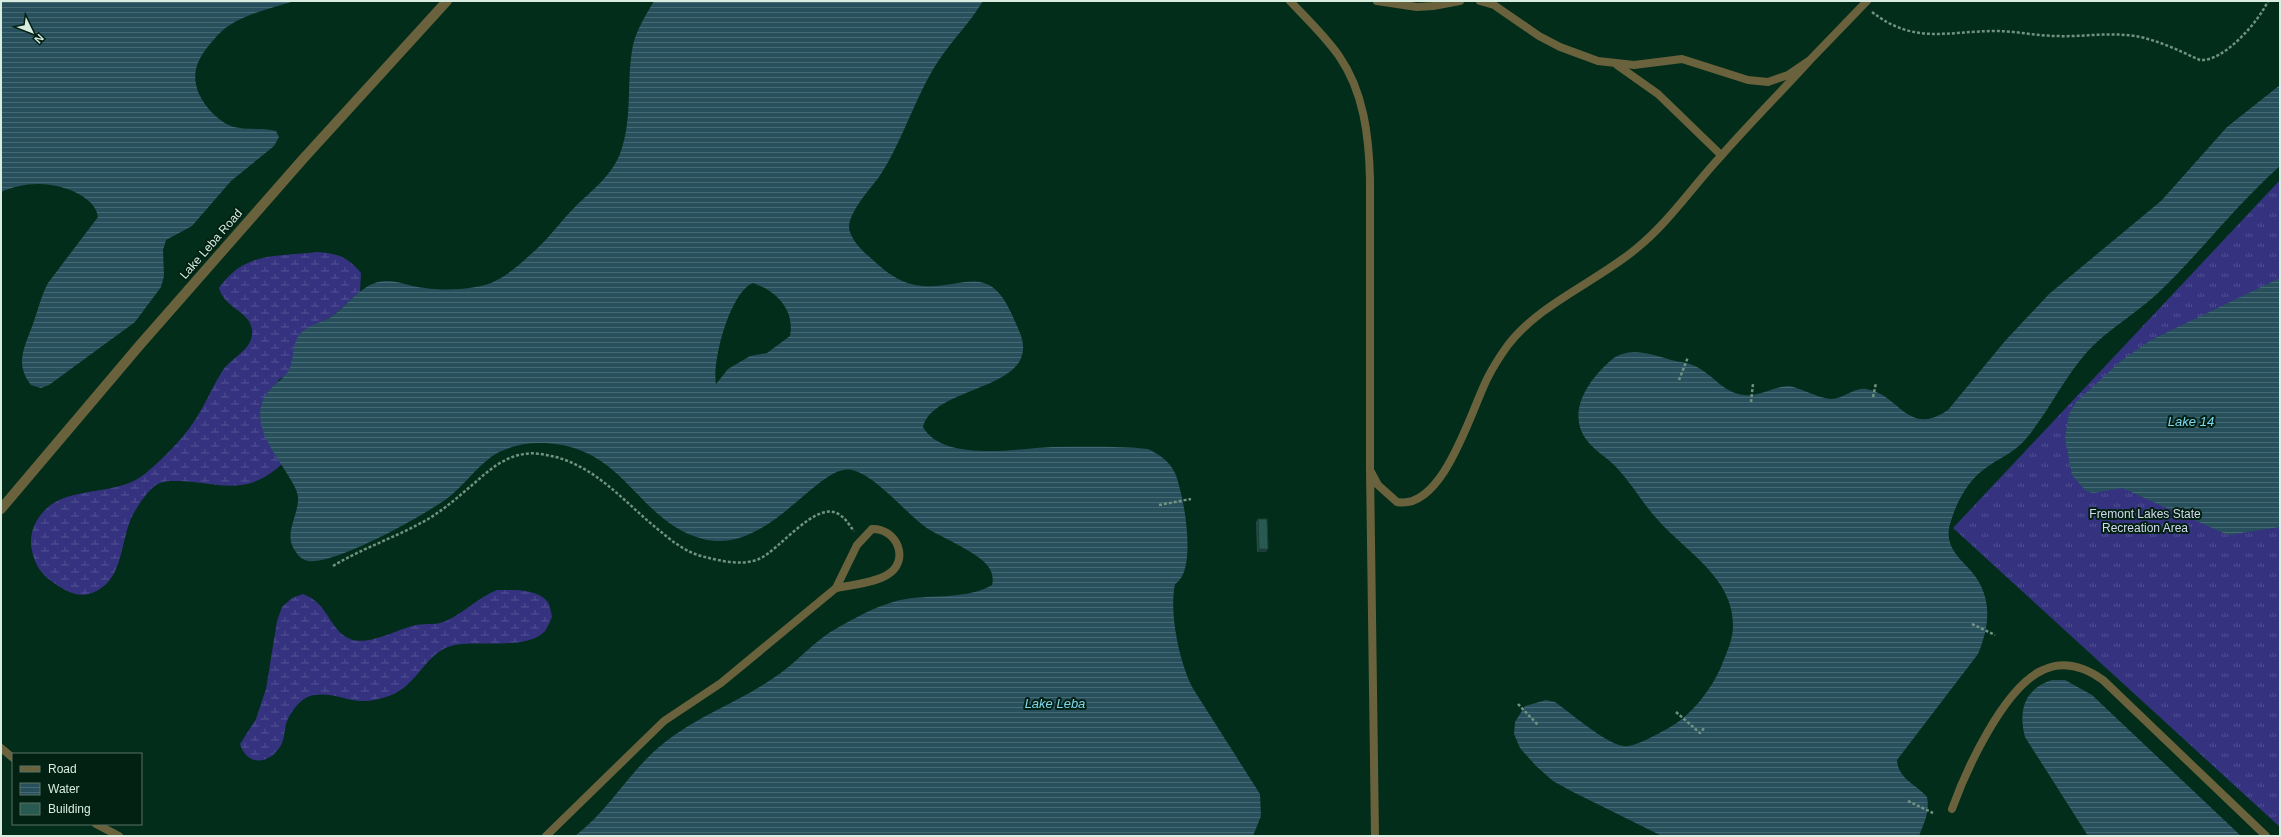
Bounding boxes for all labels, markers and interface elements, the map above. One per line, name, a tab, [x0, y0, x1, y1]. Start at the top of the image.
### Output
north arrow	[12, 12, 52, 52]
text: N	[32, 32, 46, 46]
street label: Lake Leba Road	[177, 206, 245, 282]
water label: Lake 14	[2168, 414, 2214, 429]
park label: Fremont Lakes State Recreation Area	[2089, 507, 2201, 535]
water label: Lake Leba	[1025, 696, 1085, 711]
legend	[12, 753, 142, 825]
text: Road	[48, 762, 77, 776]
text: Water	[48, 782, 80, 796]
text: Building	[48, 802, 91, 816]

